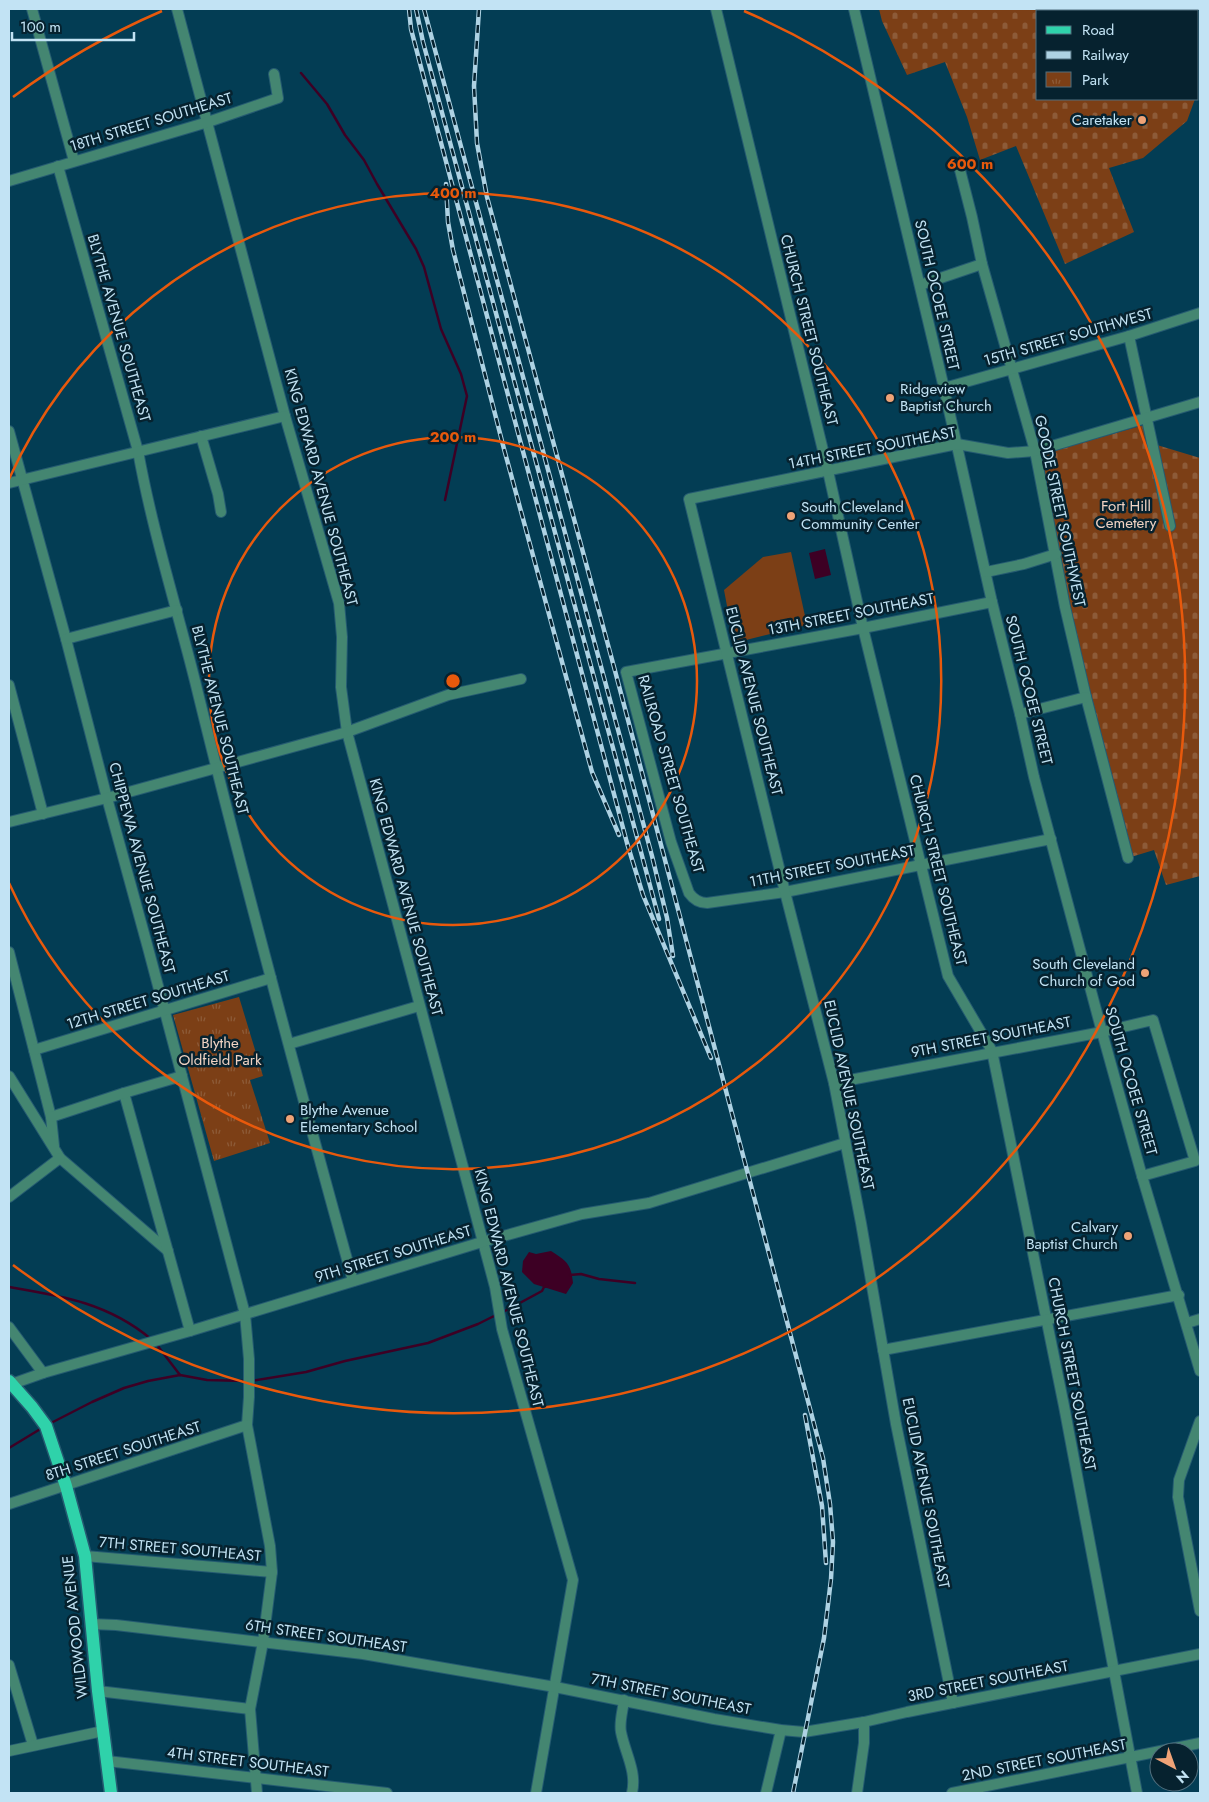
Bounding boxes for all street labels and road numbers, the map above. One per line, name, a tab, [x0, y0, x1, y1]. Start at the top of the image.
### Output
street label: 18TH STREET SOUTHEAST	[67, 87, 235, 157]
street label: SOUTH OCOEE STREET	[909, 218, 965, 372]
street label: BLYTHE AVENUE SOUTHEAST	[82, 232, 156, 424]
street label: CHURCH STREET SOUTHEAST	[775, 232, 843, 428]
street label: 15TH STREET SOUTHWEST	[981, 302, 1155, 372]
street label: KING EDWARD AVENUE SOUTHEAST	[279, 366, 363, 608]
street label: GOODE STREET SOUTHWEST	[1029, 413, 1091, 609]
street label: 14TH STREET SOUTHEAST	[787, 421, 957, 475]
street label: 13TH STREET SOUTHEAST	[766, 587, 936, 641]
street label: EUCLID AVENUE SOUTHEAST	[720, 604, 788, 798]
street label: SOUTH OCOEE STREET	[1000, 613, 1058, 767]
street label: BLYTHE AVENUE SOUTHEAST	[186, 623, 254, 817]
street label: RAILROAD STREET SOUTHEAST	[632, 672, 710, 876]
street label: CHIPPEWA AVENUE SOUTHEAST	[103, 760, 181, 976]
street label: CHURCH STREET SOUTHEAST	[904, 772, 972, 968]
street label: KING EDWARD AVENUE SOUTHEAST	[364, 776, 448, 1018]
street label: 11TH STREET SOUTHEAST	[748, 839, 916, 893]
street label: 12TH STREET SOUTHEAST	[64, 965, 232, 1035]
street label: EUCLID AVENUE SOUTHEAST	[818, 998, 880, 1192]
street label: SOUTH OCOEE STREET	[1099, 1004, 1163, 1158]
street label: 9TH STREET SOUTHEAST	[909, 1011, 1073, 1063]
street label: KING EDWARD AVENUE SOUTHEAST	[469, 1166, 549, 1410]
street label: 9TH STREET SOUTHEAST	[312, 1220, 474, 1288]
street label: CHURCH STREET SOUTHEAST	[1042, 1276, 1102, 1472]
street label: EUCLID AVENUE SOUTHEAST	[897, 1396, 955, 1590]
street label: 8TH STREET SOUTHEAST	[43, 1416, 203, 1486]
street label: 7TH STREET SOUTHEAST	[98, 1531, 262, 1567]
street label: WILDWOOD AVENUE	[57, 1554, 93, 1700]
street label: 6TH STREET SOUTHEAST	[244, 1614, 408, 1658]
street label: 3RD STREET SOUTHEAST	[906, 1655, 1070, 1707]
street label: 7TH STREET SOUTHEAST	[589, 1668, 753, 1720]
street label: 2ND STREET SOUTHEAST	[960, 1733, 1128, 1787]
street label: 4TH STREET SOUTHEAST	[166, 1741, 330, 1783]

